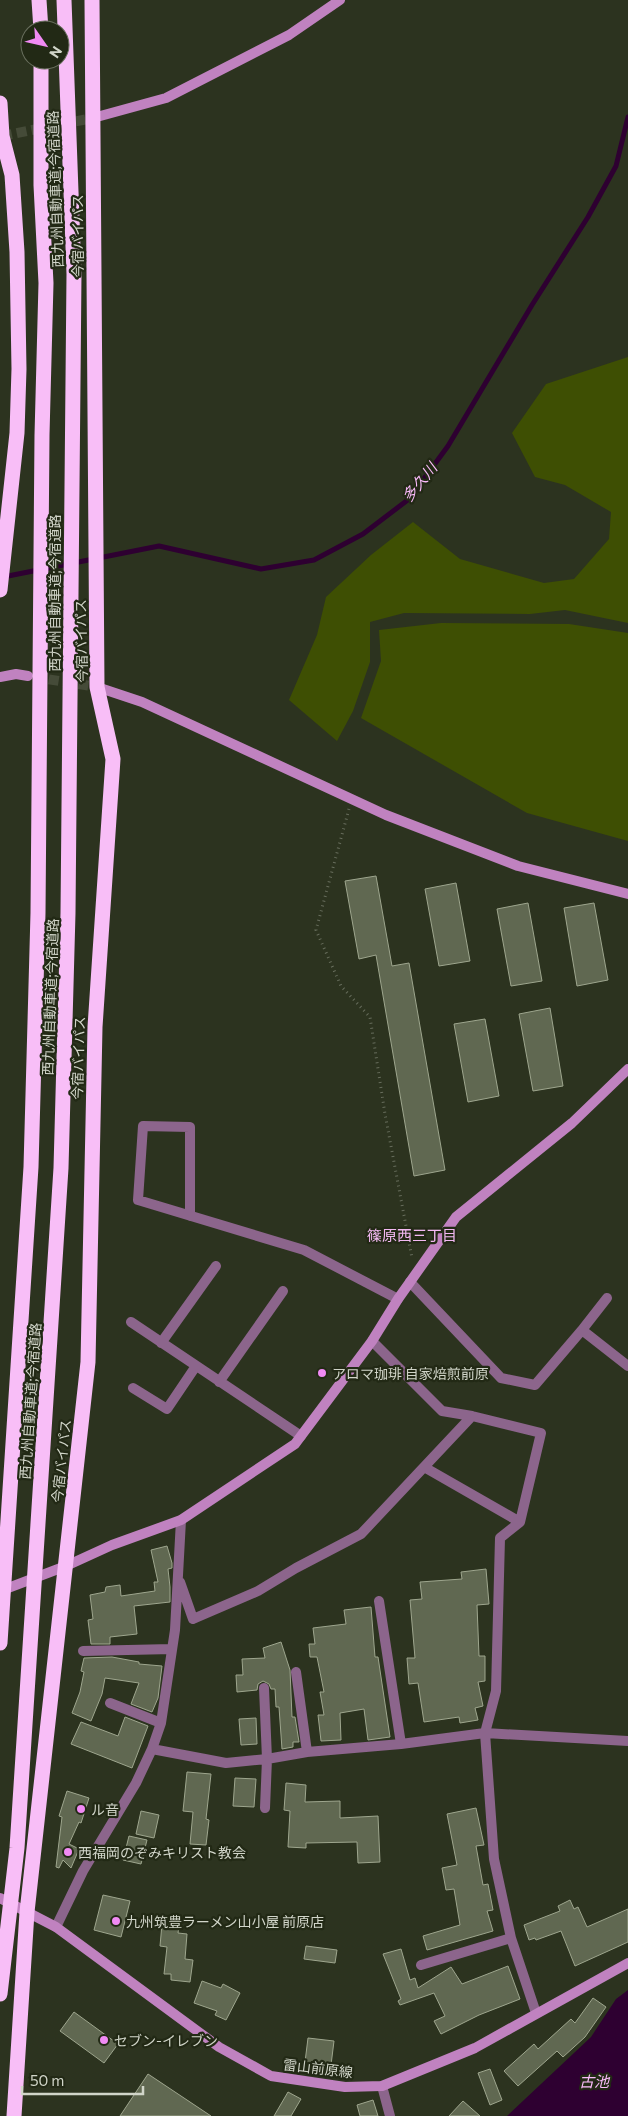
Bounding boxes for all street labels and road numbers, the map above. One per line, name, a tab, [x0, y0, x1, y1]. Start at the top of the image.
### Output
street label: 西九州自動車道;今宿道路	[44, 110, 66, 268]
street label: 今宿バイパス	[69, 194, 86, 278]
street label: 西九州自動車道;今宿道路	[46, 514, 63, 672]
street label: 今宿バイパス	[72, 599, 90, 683]
street label: 西九州自動車道;今宿道路	[39, 918, 61, 1076]
street label: 今宿バイパス	[68, 1016, 88, 1100]
street label: 西九州自動車道;今宿道路	[16, 1322, 44, 1480]
street label: 今宿バイパス	[48, 1418, 74, 1504]
street label: 雷山前原線	[282, 2055, 354, 2081]

